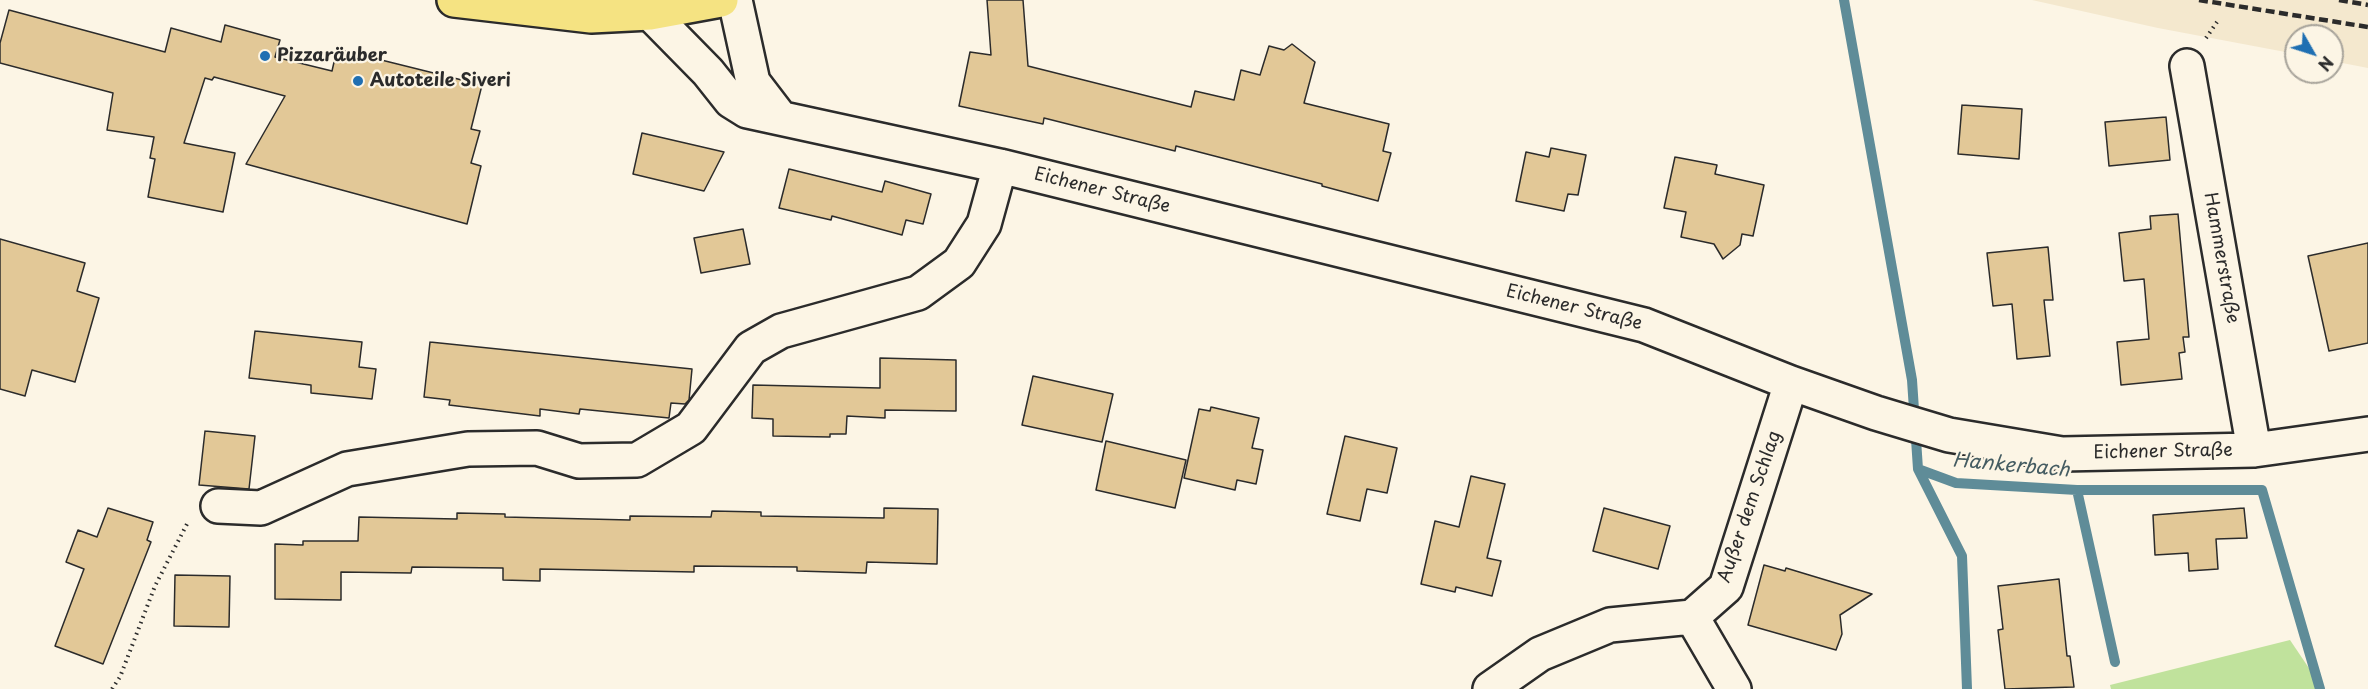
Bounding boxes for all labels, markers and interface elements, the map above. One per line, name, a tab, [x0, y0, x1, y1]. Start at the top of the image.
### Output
north arrow	[2284, 24, 2344, 84]
place label: Pizzaräuber	[277, 45, 387, 67]
marker: Pizzaräuber	[258, 49, 272, 63]
text: N	[2313, 52, 2340, 77]
place label: Autoteile Siveri	[370, 70, 511, 92]
marker: Autoteile Siveri	[351, 74, 365, 88]
street label: Eichener Straße	[1032, 164, 1172, 218]
street label: Hammerstraße	[2199, 191, 2243, 325]
street label: Eichener Straße	[1504, 281, 1644, 335]
street label: Außer dem Schlag	[1714, 428, 1786, 586]
street label: Eichener Straße	[2093, 440, 2233, 464]
water label: Hankerbach	[1952, 449, 2070, 483]

